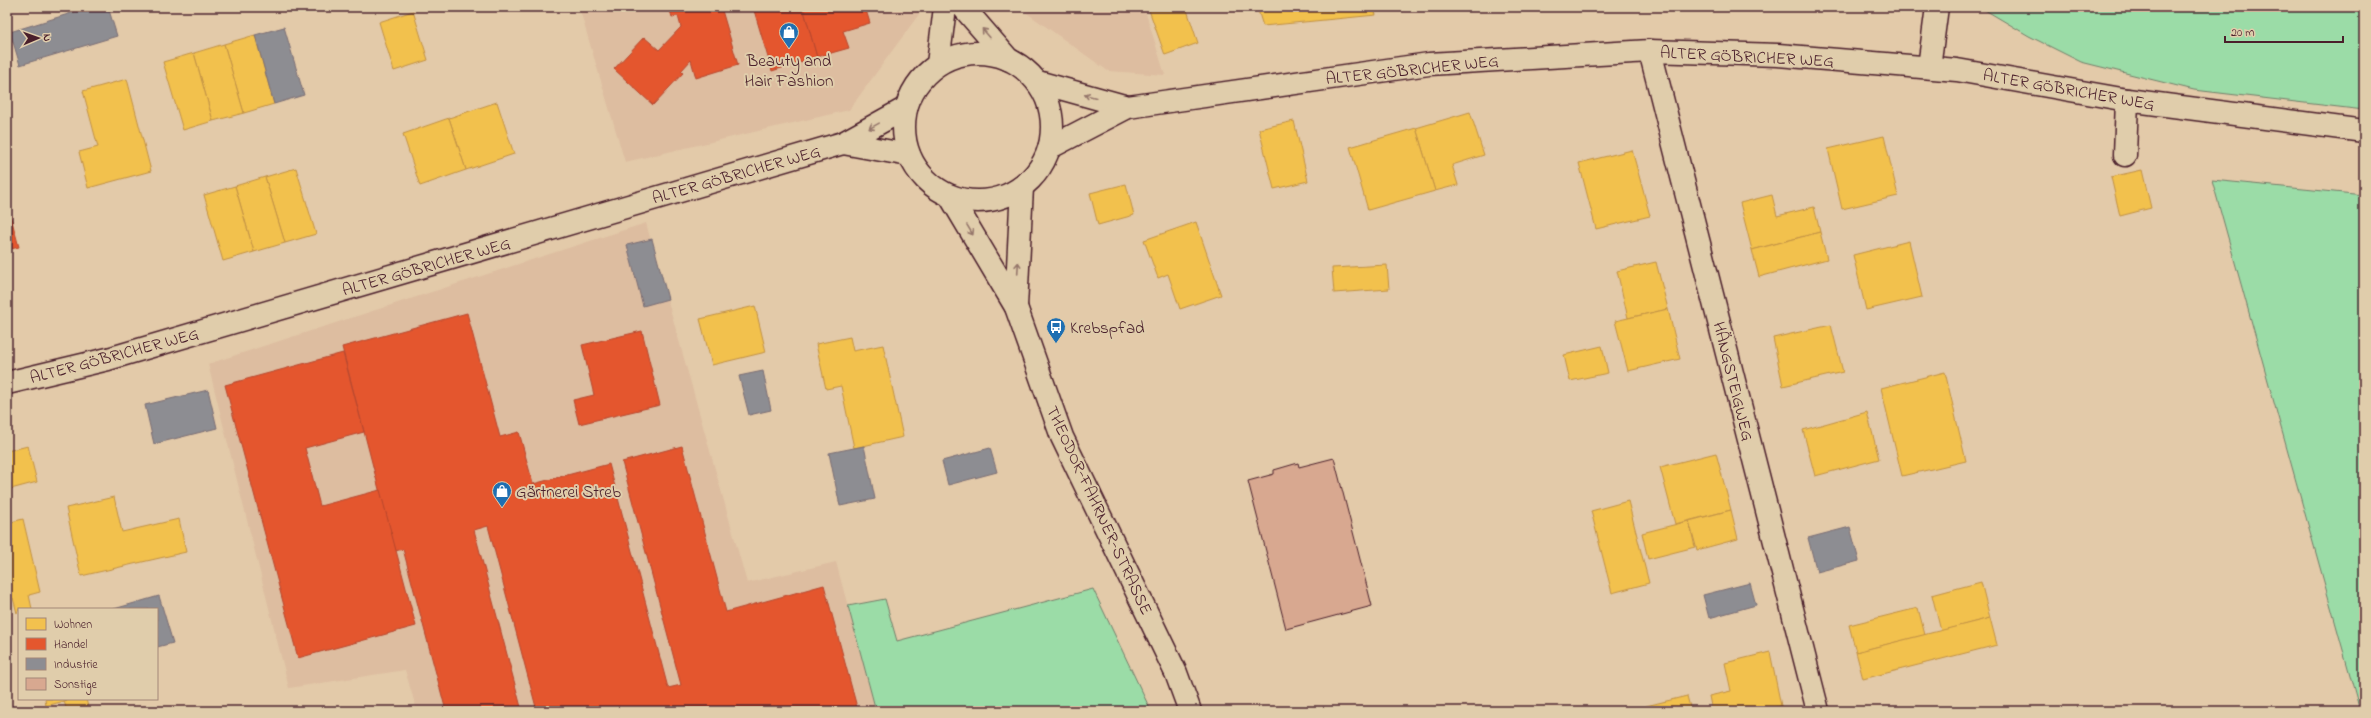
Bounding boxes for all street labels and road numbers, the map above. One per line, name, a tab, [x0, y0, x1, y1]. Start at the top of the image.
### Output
street label: ALTER GÖBRICHER WEG	[1659, 40, 1834, 75]
street label: ALTER GÖBRICHER WEG	[1324, 49, 1500, 92]
street label: ALTER GÖBRICHER WEG	[1981, 63, 2157, 118]
street label: ALTER GÖBRICHER WEG	[649, 139, 823, 211]
street label: ALTER GÖBRICHER WEG	[339, 231, 513, 303]
street label: HÄNGSTEIGWEG	[1706, 319, 1759, 444]
street label: ALTER GÖBRICHER WEG	[27, 322, 202, 391]
street label: THEODOR-FAHRNER-STRASSE	[1039, 402, 1158, 619]

